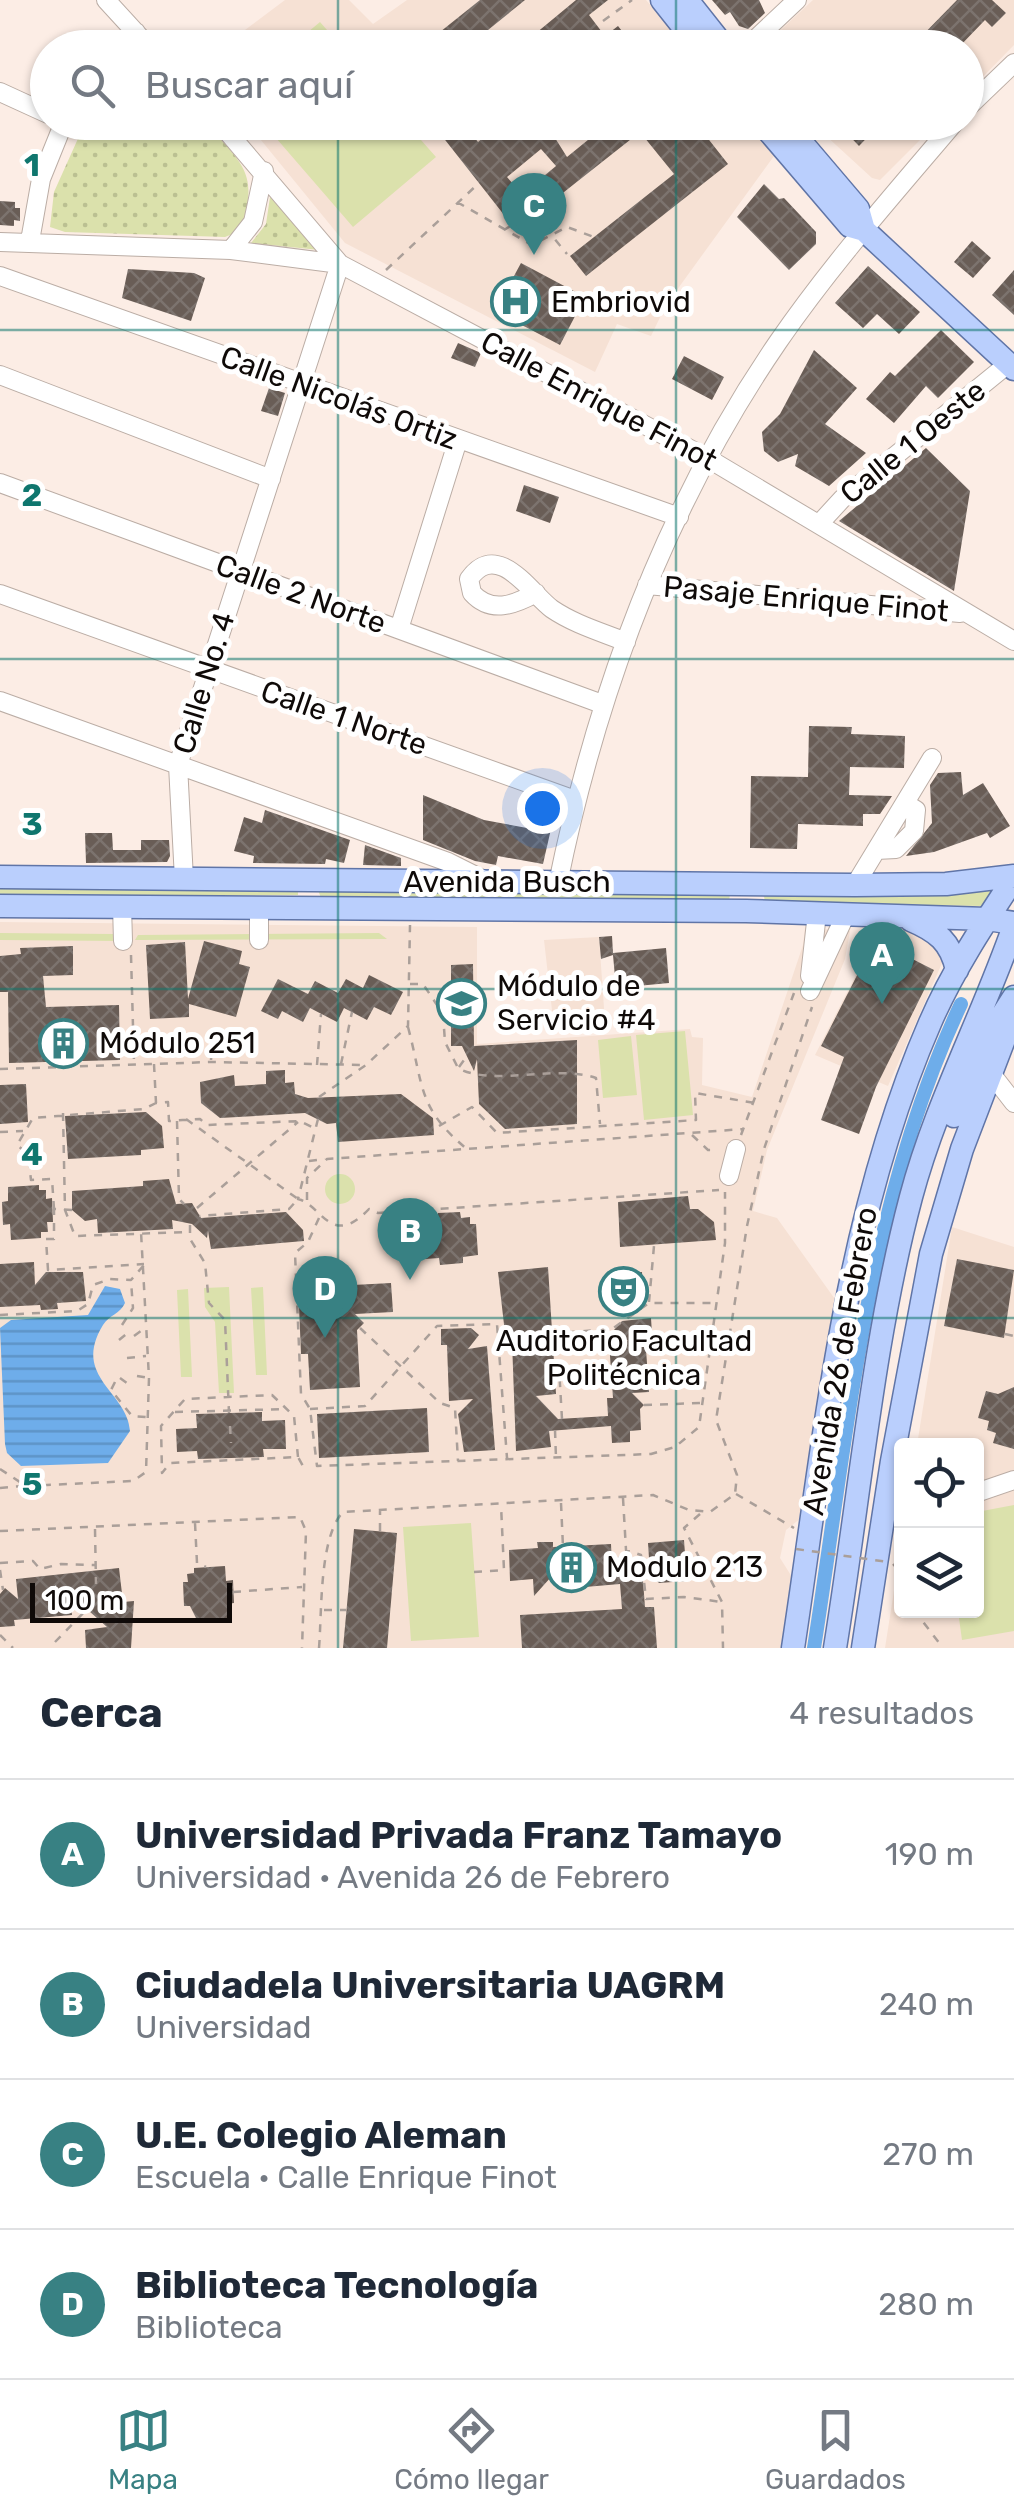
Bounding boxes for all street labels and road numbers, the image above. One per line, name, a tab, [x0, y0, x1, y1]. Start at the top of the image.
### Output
street label: Calle Enrique Finot	[475, 324, 723, 479]
street label: Calle Nicolás Ortiz	[216, 338, 462, 458]
street label: Calle 1 Oeste	[833, 373, 993, 511]
street label: Calle 2 Norte	[211, 547, 391, 641]
street label: Pasaje Enrique Finot	[662, 569, 950, 629]
street label: Calle No. 4	[165, 608, 243, 758]
street label: Calle 1 Norte	[256, 673, 432, 763]
street label: Avenida Busch	[403, 864, 611, 900]
street label: Avenida 26 de Febrero	[795, 1204, 885, 1518]

